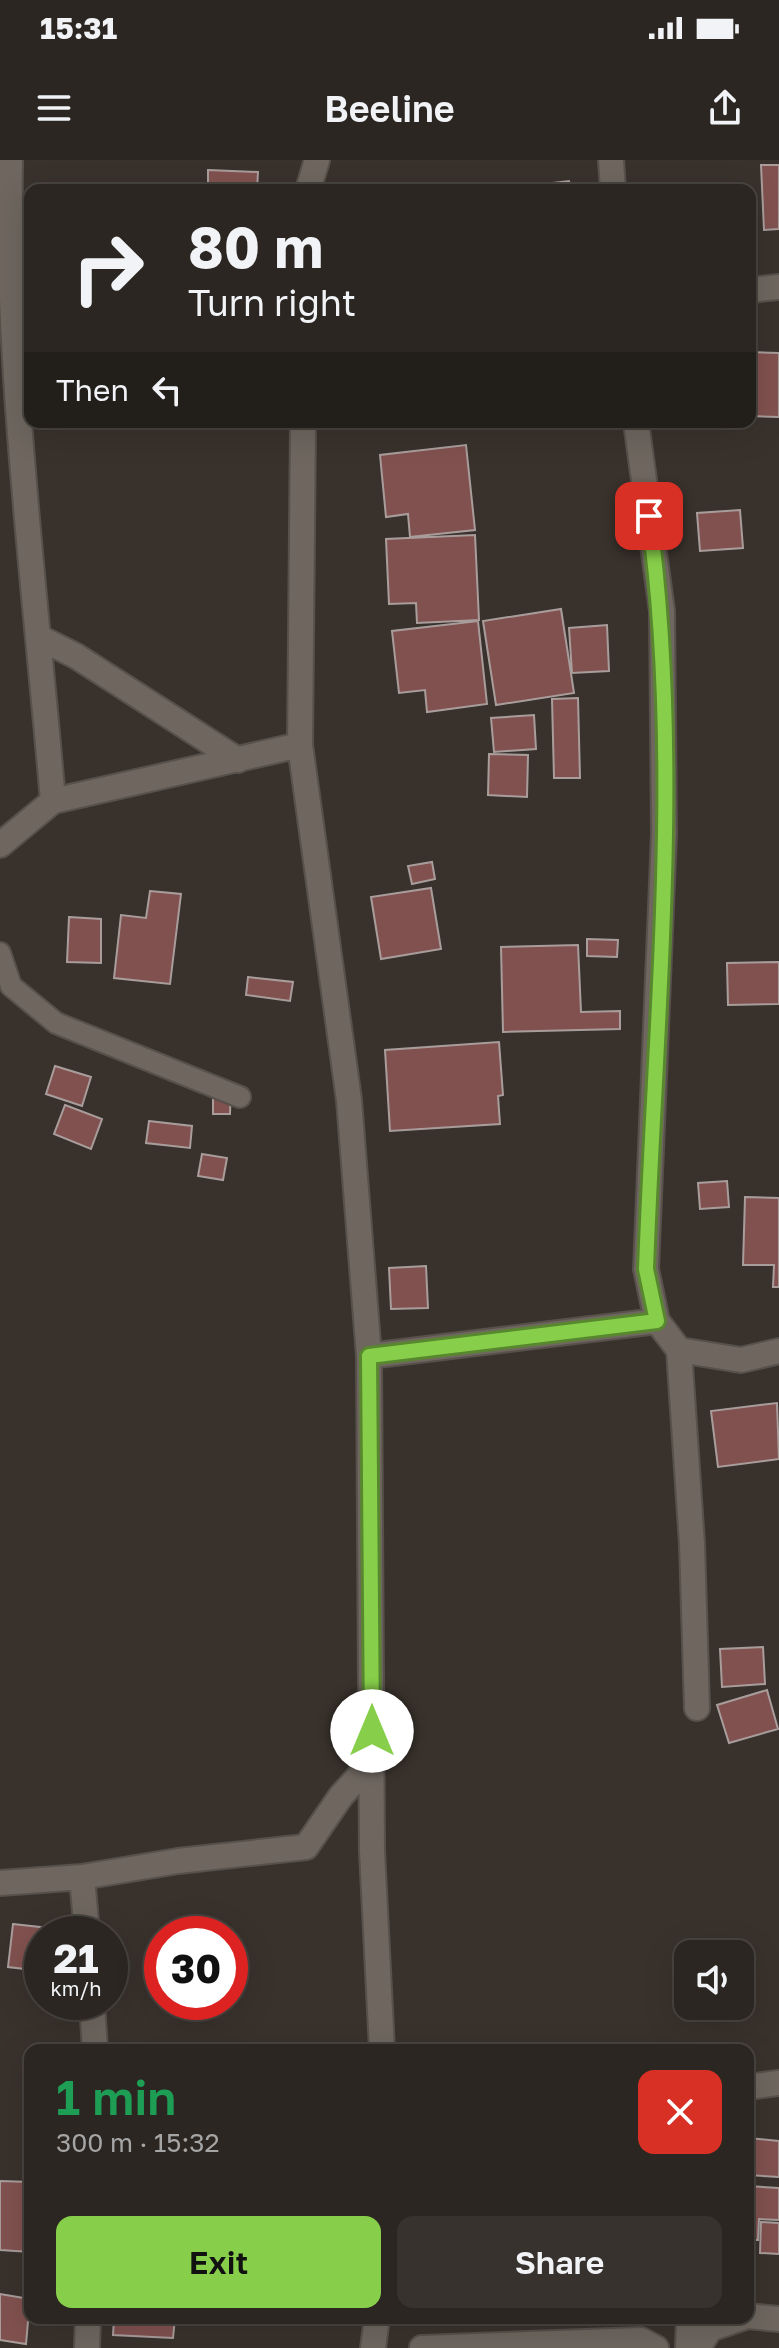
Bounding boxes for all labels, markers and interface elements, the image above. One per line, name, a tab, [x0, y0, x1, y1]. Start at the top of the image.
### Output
text: 15:31	[40, 10, 117, 46]
icon: menu	[32, 86, 76, 130]
icon: share	[703, 86, 747, 130]
text: Beeline	[324, 87, 455, 130]
text: 80 m	[188, 213, 323, 280]
icon: right	[56, 216, 160, 320]
text: Turn right	[188, 281, 356, 324]
icon: left	[145, 368, 189, 412]
text: Then	[56, 372, 129, 408]
pin	[615, 482, 683, 550]
icon: arrive	[627, 494, 671, 538]
position arrow	[330, 1689, 414, 1773]
speed limit sign: 30	[144, 1916, 248, 2020]
text: 21	[54, 1934, 99, 1982]
map controls	[674, 1940, 754, 2020]
button: sound	[674, 1940, 754, 2020]
text: km/h	[51, 1976, 101, 2000]
text: 1 min	[56, 2068, 176, 2126]
button: close	[638, 2070, 722, 2154]
text: 300 m · 15:32	[56, 2127, 220, 2158]
button: Exit	[56, 2216, 381, 2308]
button: Share	[397, 2216, 722, 2308]

